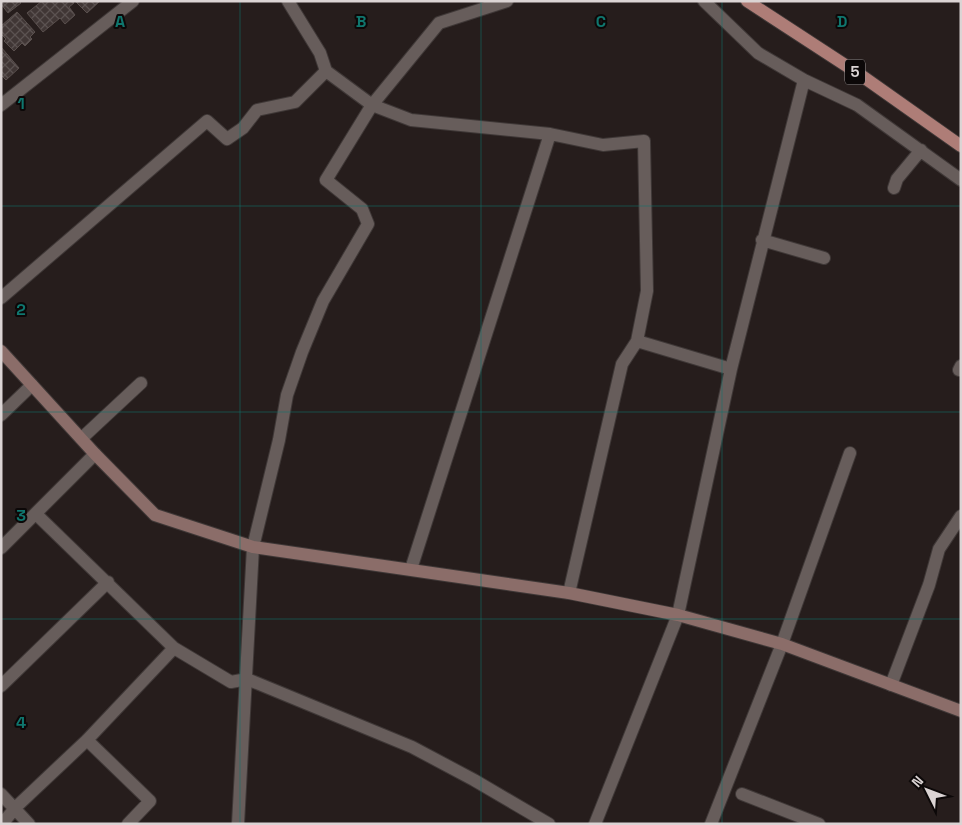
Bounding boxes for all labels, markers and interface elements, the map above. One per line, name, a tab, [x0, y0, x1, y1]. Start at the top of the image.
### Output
text: A	[115, 11, 125, 32]
text: B	[356, 11, 366, 32]
text: C	[596, 11, 606, 32]
text: D	[837, 11, 847, 32]
road number: 5	[845, 60, 865, 84]
text: 1	[17, 93, 25, 114]
text: 2	[16, 299, 26, 320]
text: 3	[16, 505, 26, 526]
text: 4	[16, 712, 26, 733]
north arrow	[902, 765, 952, 815]
text: N	[908, 772, 927, 791]

